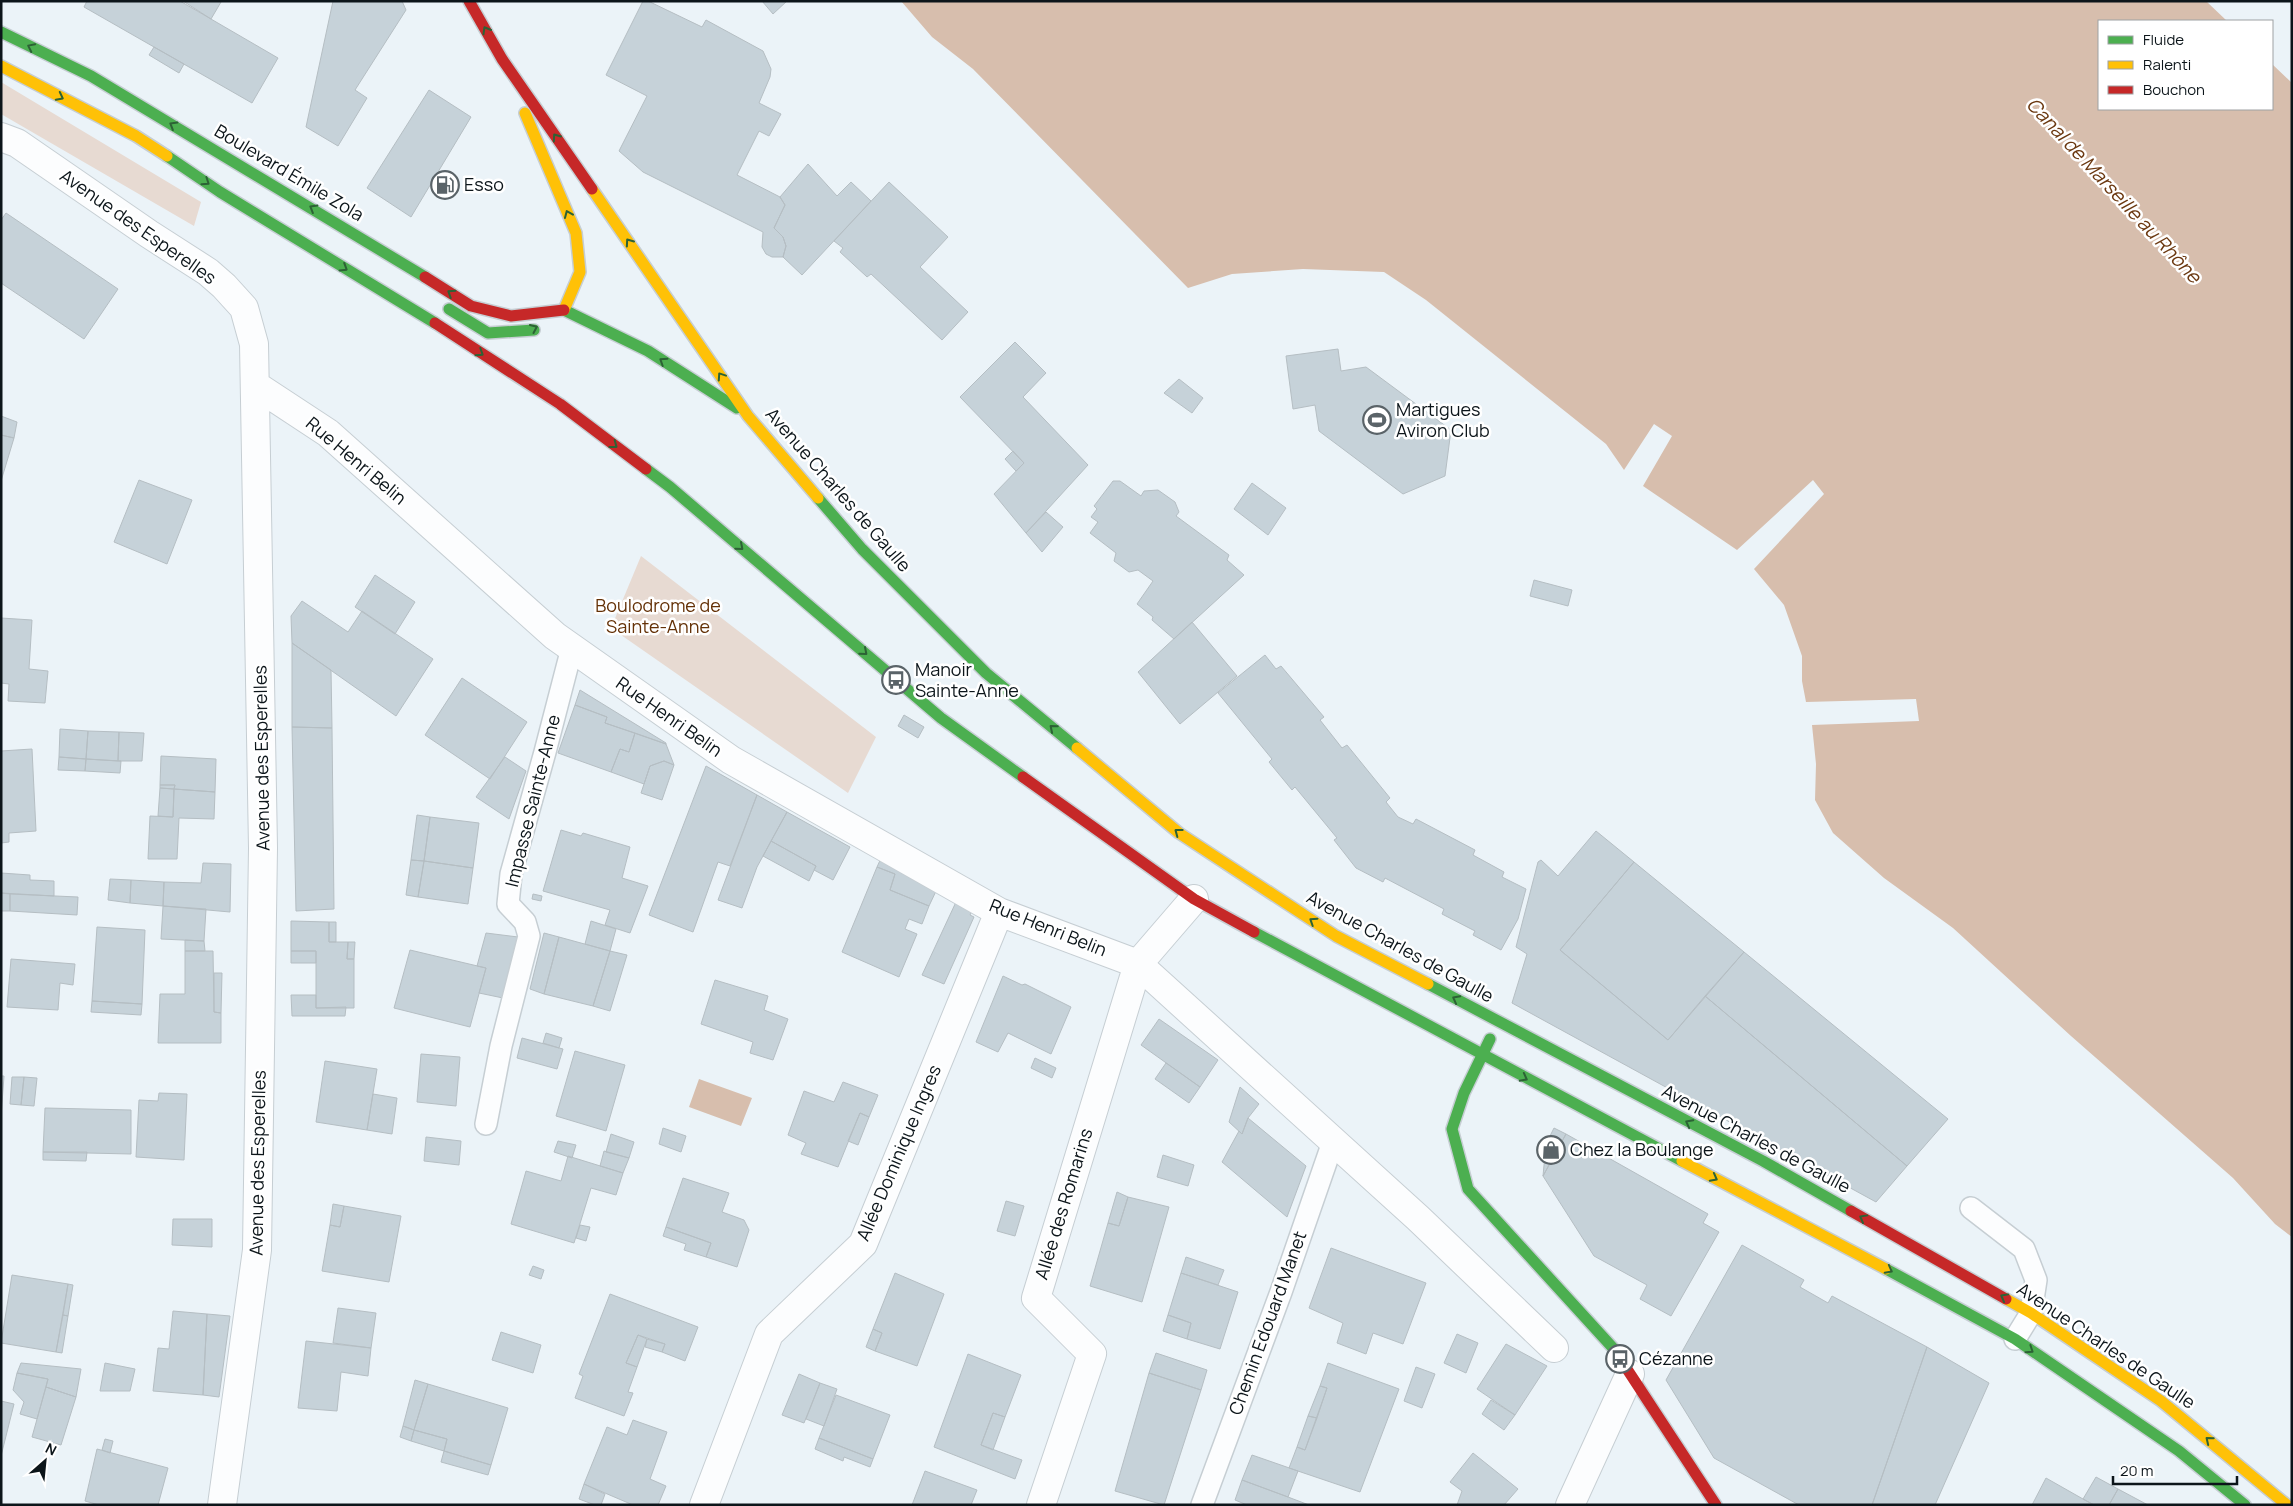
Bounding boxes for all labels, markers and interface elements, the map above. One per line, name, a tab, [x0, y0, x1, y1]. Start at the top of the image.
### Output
legend	[2098, 20, 2273, 110]
one-way arrow	[482, 26, 492, 35]
text: Fluide	[2143, 29, 2184, 50]
one-way arrow	[27, 42, 36, 53]
text: Ralenti	[2143, 54, 2191, 75]
text: Bouchon	[2143, 79, 2205, 100]
one-way arrow	[55, 91, 64, 101]
water label: Canal de Marseille au Rhône	[2021, 91, 2208, 290]
street label: Boulevard Émile Zola	[211, 118, 369, 226]
one-way arrow	[170, 121, 179, 131]
one-way arrow	[553, 133, 562, 143]
street label: Avenue des Esperelles	[56, 163, 221, 289]
fuel station icon: Esso	[430, 170, 460, 200]
place label: Esso	[464, 172, 504, 196]
one-way arrow	[200, 176, 210, 185]
one-way arrow	[309, 204, 318, 214]
one-way arrow	[564, 210, 574, 218]
one-way arrow	[626, 238, 635, 247]
one-way arrow	[338, 261, 347, 271]
one-way arrow	[447, 290, 456, 300]
one-way arrow	[530, 324, 538, 334]
one-way arrow	[474, 347, 484, 356]
one-way arrow	[660, 357, 669, 367]
one-way arrow	[718, 372, 727, 381]
place label: Martigues Aviron Club	[1396, 397, 1490, 442]
street label: Avenue Charles de Gaulle	[761, 402, 917, 577]
sports icon: Martigues Aviron Club	[1362, 405, 1392, 435]
street label: Rue Henri Belin	[301, 411, 412, 509]
one-way arrow	[608, 439, 617, 447]
one-way arrow	[735, 541, 744, 550]
park label: Boulodrome de Sainte-Anne	[595, 593, 721, 638]
one-way arrow	[858, 647, 867, 656]
place label: Manoir Sainte-Anne	[915, 657, 1019, 702]
street label: Avenue des Esperelles	[247, 665, 275, 851]
bus stop icon: Manoir Sainte-Anne	[881, 665, 911, 695]
street label: Rue Henri Belin	[612, 671, 727, 762]
street label: Impasse Sainte-Anne	[499, 712, 565, 890]
one-way arrow	[1049, 725, 1058, 734]
one-way arrow	[1175, 829, 1184, 837]
street label: Avenue Charles de Gaulle	[1303, 885, 1498, 1008]
street label: Rue Henri Belin	[986, 893, 1111, 961]
one-way arrow	[1310, 918, 1319, 928]
one-way arrow	[1452, 996, 1461, 1006]
street label: Allée Dominique Ingres	[850, 1061, 946, 1244]
street label: Avenue des Esperelles	[243, 1070, 271, 1256]
one-way arrow	[1519, 1071, 1528, 1081]
street label: Avenue Charles de Gaulle	[1658, 1078, 1855, 1198]
one-way arrow	[1686, 1119, 1695, 1129]
street label: Allée des Romarins	[1029, 1125, 1097, 1282]
shop icon: Chez la Boulange	[1536, 1135, 1566, 1165]
place label: Chez la Boulange	[1570, 1137, 1713, 1161]
one-way arrow	[1709, 1172, 1718, 1182]
one-way arrow	[1859, 1214, 1868, 1224]
street label: Chemin Edouard Manet	[1223, 1227, 1311, 1418]
one-way arrow	[1883, 1264, 1892, 1274]
street label: Avenue Charles de Gaulle	[2013, 1276, 2200, 1414]
one-way arrow	[2000, 1294, 2009, 1304]
bus stop icon: Cézanne	[1605, 1344, 1635, 1374]
one-way arrow	[2024, 1344, 2034, 1353]
place label: Cézanne	[1639, 1346, 1713, 1370]
north arrow	[20, 1436, 70, 1486]
one-way arrow	[2205, 1437, 2214, 1446]
text: N	[42, 1438, 60, 1460]
scale bar	[2113, 1454, 2237, 1486]
text: 20 m	[2120, 1460, 2153, 1481]

